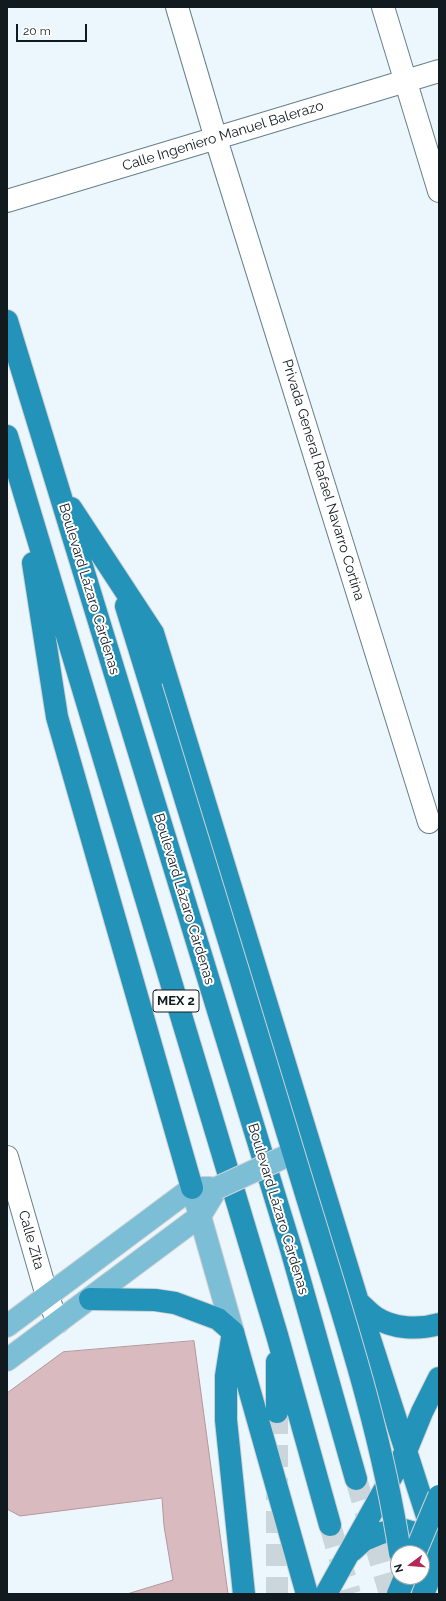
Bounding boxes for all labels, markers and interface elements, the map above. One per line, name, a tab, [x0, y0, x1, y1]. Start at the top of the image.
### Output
scale bar	[18, 16, 89, 42]
text: 20 m	[23, 24, 51, 38]
street label: Calle Ingeniero Manuel Balerazo	[120, 97, 326, 175]
street label: Privada General Rafael Navarro Cortina	[278, 357, 368, 603]
street label: Boulevard Lázaro Cárdenas	[55, 501, 123, 677]
street label: Boulevard Lázaro Cárdenas	[150, 811, 218, 987]
road number: MEX 2	[153, 990, 199, 1012]
street label: Boulevard Lázaro Cárdenas	[244, 1121, 312, 1297]
street label: Calle Zita	[15, 1208, 47, 1272]
north arrow	[390, 1545, 430, 1585]
text: N	[392, 1562, 406, 1574]

